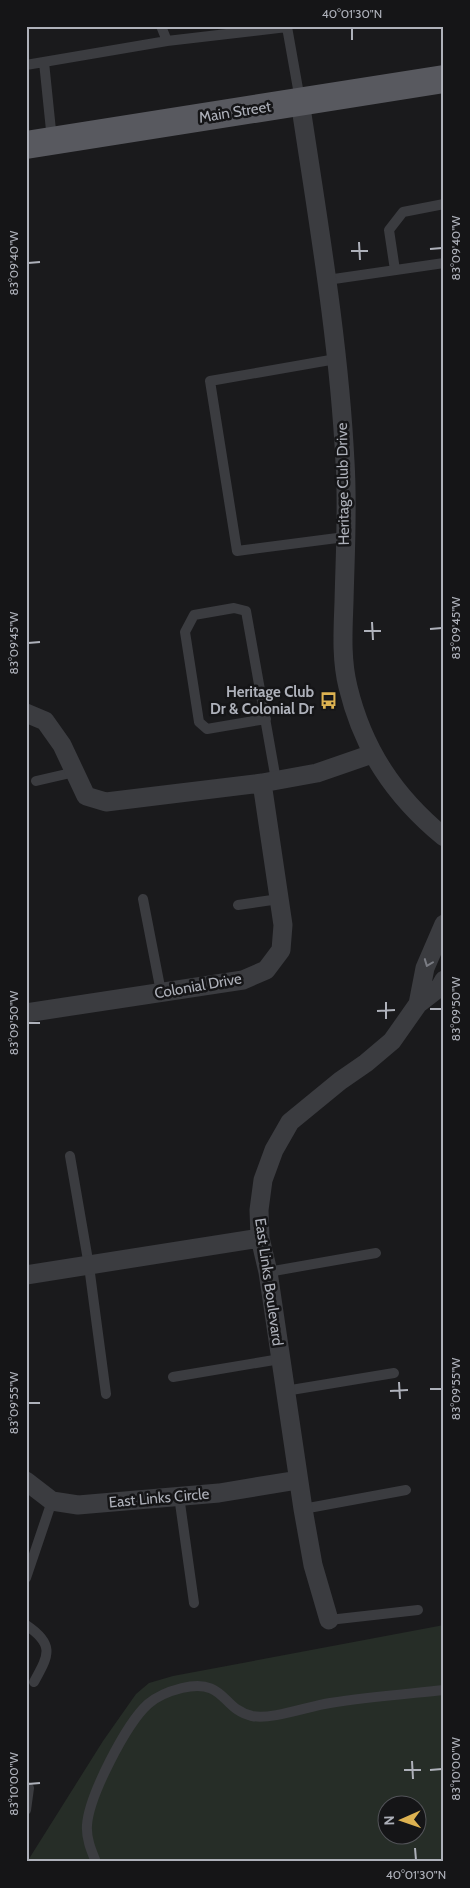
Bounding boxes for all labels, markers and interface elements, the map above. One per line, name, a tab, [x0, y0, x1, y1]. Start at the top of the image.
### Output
text: 40°01'30"N	[322, 6, 382, 21]
street label: Main Street	[198, 97, 272, 127]
text: 83°09'40"W	[448, 215, 463, 280]
text: 83°09'40"W	[6, 230, 21, 295]
street label: Heritage Club Drive	[333, 422, 353, 546]
text: 83°09'45"W	[448, 596, 463, 659]
text: 83°09'45"W	[6, 611, 21, 674]
place label: Heritage Club Dr & Colonial Dr	[210, 683, 314, 718]
bus stop icon: Heritage Club Dr & Colonial Dr	[318, 691, 338, 711]
one-way arrow	[424, 958, 434, 967]
street label: Colonial Drive	[153, 969, 243, 1003]
text: 83°09'50"W	[448, 976, 463, 1041]
text: 83°09'50"W	[6, 990, 21, 1055]
street label: East Links Boulevard	[251, 1217, 287, 1347]
text: 83°09'55"W	[448, 1357, 463, 1420]
text: 83°09'55"W	[6, 1371, 21, 1434]
street label: East Links Circle	[108, 1485, 210, 1511]
text: 83°10'00"W	[448, 1737, 463, 1801]
text: 83°10'00"W	[6, 1752, 21, 1816]
north arrow	[378, 1796, 428, 1846]
text: N	[380, 1815, 398, 1826]
text: 40°01'30"N	[386, 1867, 446, 1882]

